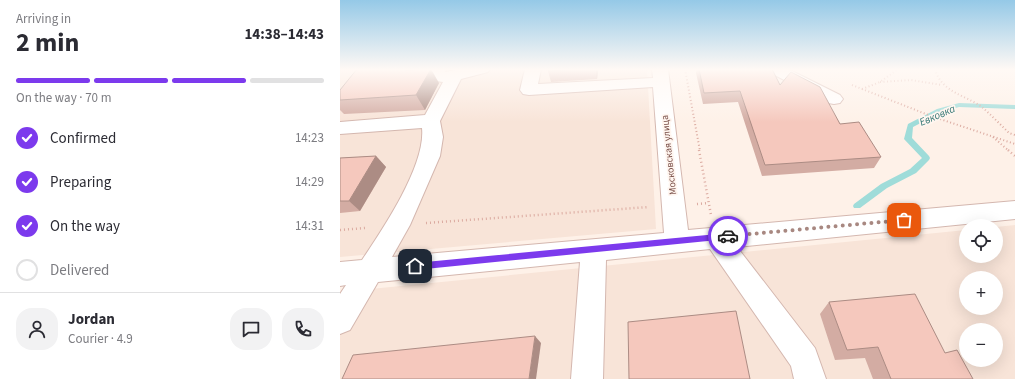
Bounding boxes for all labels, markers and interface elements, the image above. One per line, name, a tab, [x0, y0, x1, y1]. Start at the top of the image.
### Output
text: Arriving in	[16, 10, 71, 28]
text: 2 min	[16, 24, 79, 61]
text: 14:38–14:43	[244, 24, 324, 45]
text: On the way · 70 m	[16, 89, 111, 107]
water label: Евковка	[917, 101, 958, 130]
street label: Московская улица	[658, 114, 680, 196]
icon: check	[16, 127, 38, 149]
text: Confirmed	[50, 128, 116, 149]
text: 14:23	[295, 129, 324, 147]
icon: check	[16, 171, 38, 193]
text: Preparing	[50, 172, 111, 193]
text: 14:29	[295, 173, 324, 191]
pin	[887, 203, 921, 237]
icon: bag	[893, 209, 915, 231]
icon: check	[16, 215, 38, 237]
text: On the way	[50, 216, 120, 237]
courier	[708, 216, 748, 256]
text: 14:31	[295, 217, 324, 235]
map controls	[959, 219, 1003, 367]
button: locate	[959, 219, 1003, 263]
icon: car	[717, 225, 739, 247]
pin	[398, 249, 432, 283]
icon: home	[404, 255, 426, 277]
text: Delivered	[50, 260, 109, 281]
button: +	[959, 271, 1003, 315]
button: person	[16, 308, 58, 350]
button: chat	[230, 308, 272, 350]
button: phone	[282, 308, 324, 350]
text: Jordan	[68, 309, 115, 330]
button: −	[959, 323, 1003, 367]
text: Courier · 4.9	[68, 330, 133, 348]

